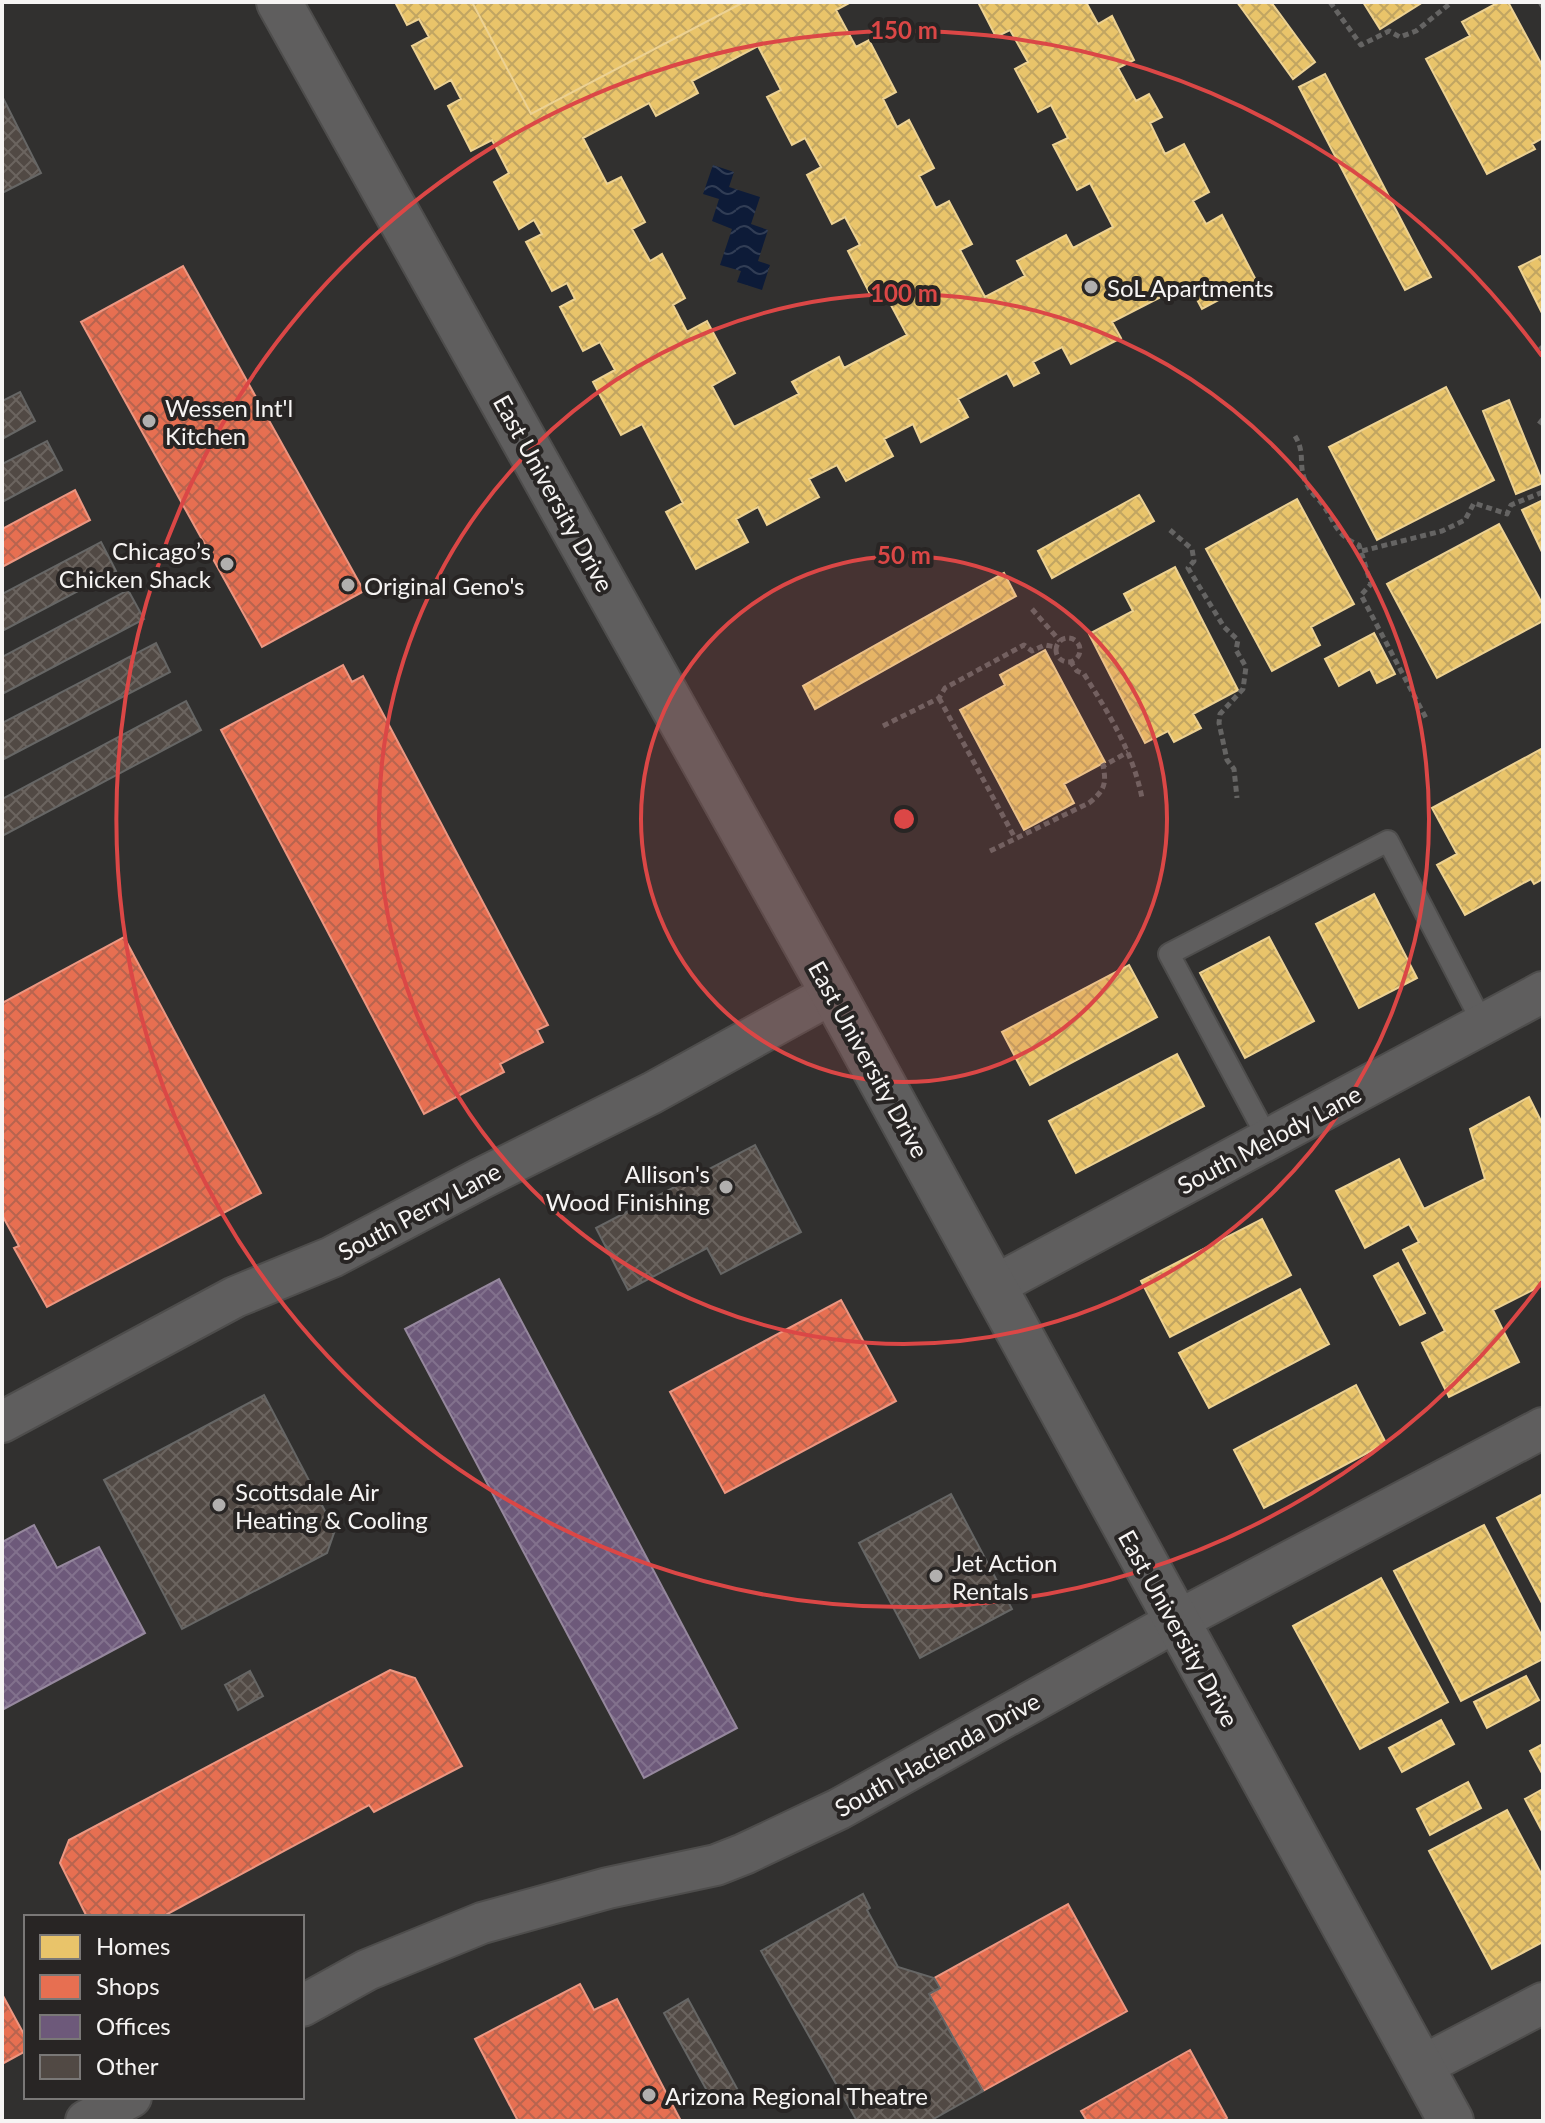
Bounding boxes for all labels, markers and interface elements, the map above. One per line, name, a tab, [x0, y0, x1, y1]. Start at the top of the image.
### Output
text: 150 m	[870, 15, 938, 44]
place label: SoL Apartments	[1107, 273, 1274, 302]
text: 100 m	[870, 278, 938, 307]
marker: SoL Apartments	[1082, 278, 1100, 296]
street label: East University Drive	[488, 390, 620, 596]
place label: Wessen Int'l Kitchen	[165, 393, 293, 450]
marker: Wessen Int'l Kitchen	[140, 412, 158, 430]
place label: Chicago’s Chicken Shack	[59, 536, 212, 593]
text: 50 m	[877, 540, 931, 569]
marker: Chicago’s Chicken Shack	[218, 555, 236, 573]
place label: Original Geno's	[364, 571, 524, 600]
marker: Original Geno's	[339, 576, 357, 594]
centre of rings	[890, 805, 918, 833]
street label: East University Drive	[803, 956, 935, 1162]
street label: South Melody Lane	[1172, 1078, 1366, 1200]
street label: South Perry Lane	[333, 1156, 505, 1266]
place label: Allison's Wood Finishing	[546, 1159, 710, 1216]
marker: Allison's Wood Finishing	[717, 1178, 735, 1196]
place label: Scottsdale Air Heating & Cooling	[235, 1477, 428, 1534]
marker: Scottsdale Air Heating & Cooling	[210, 1496, 228, 1514]
street label: East University Drive	[1113, 1525, 1245, 1731]
place label: Jet Action Rentals	[952, 1548, 1057, 1605]
marker: Jet Action Rentals	[927, 1567, 945, 1585]
street label: South Hacienda Drive	[829, 1686, 1045, 1822]
legend	[24, 1915, 304, 2099]
text: Homes	[96, 1931, 170, 1960]
text: Shops	[96, 1971, 160, 2000]
text: Offices	[96, 2011, 171, 2040]
text: Other	[96, 2051, 159, 2080]
place label: Arizona Regional Theatre	[665, 2081, 928, 2110]
marker: Arizona Regional Theatre	[640, 2086, 658, 2104]

